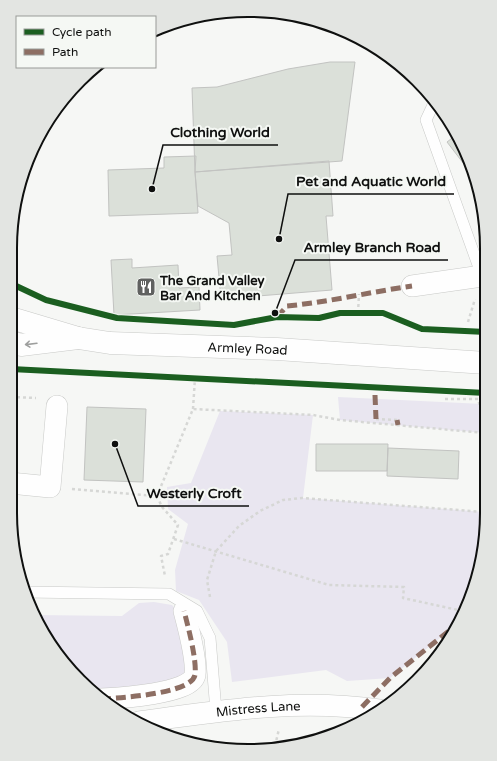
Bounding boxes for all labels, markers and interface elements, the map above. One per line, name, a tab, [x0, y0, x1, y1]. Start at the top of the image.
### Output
legend	[16, 16, 156, 68]
text: Cycle path	[52, 25, 111, 39]
text: Path	[52, 45, 78, 59]
callout: Clothing World	[163, 119, 278, 145]
text: Clothing World	[170, 124, 270, 141]
callout: Pet and Aquatic World	[288, 168, 454, 194]
text: Pet and Aquatic World	[296, 173, 446, 190]
callout: Armley Branch Road	[295, 234, 448, 260]
text: Armley Branch Road	[303, 239, 441, 256]
place label: The Grand Valley Bar And Kitchen	[159, 273, 265, 304]
restaurant icon: The Grand Valley Bar And Kitchen	[135, 276, 157, 298]
one-way arrow	[25, 340, 38, 347]
street label: Armley Road	[207, 340, 288, 359]
callout: Westerly Croft	[138, 480, 249, 506]
text: Westerly Croft	[146, 485, 242, 502]
street label: Mistress Lane	[215, 698, 301, 721]

